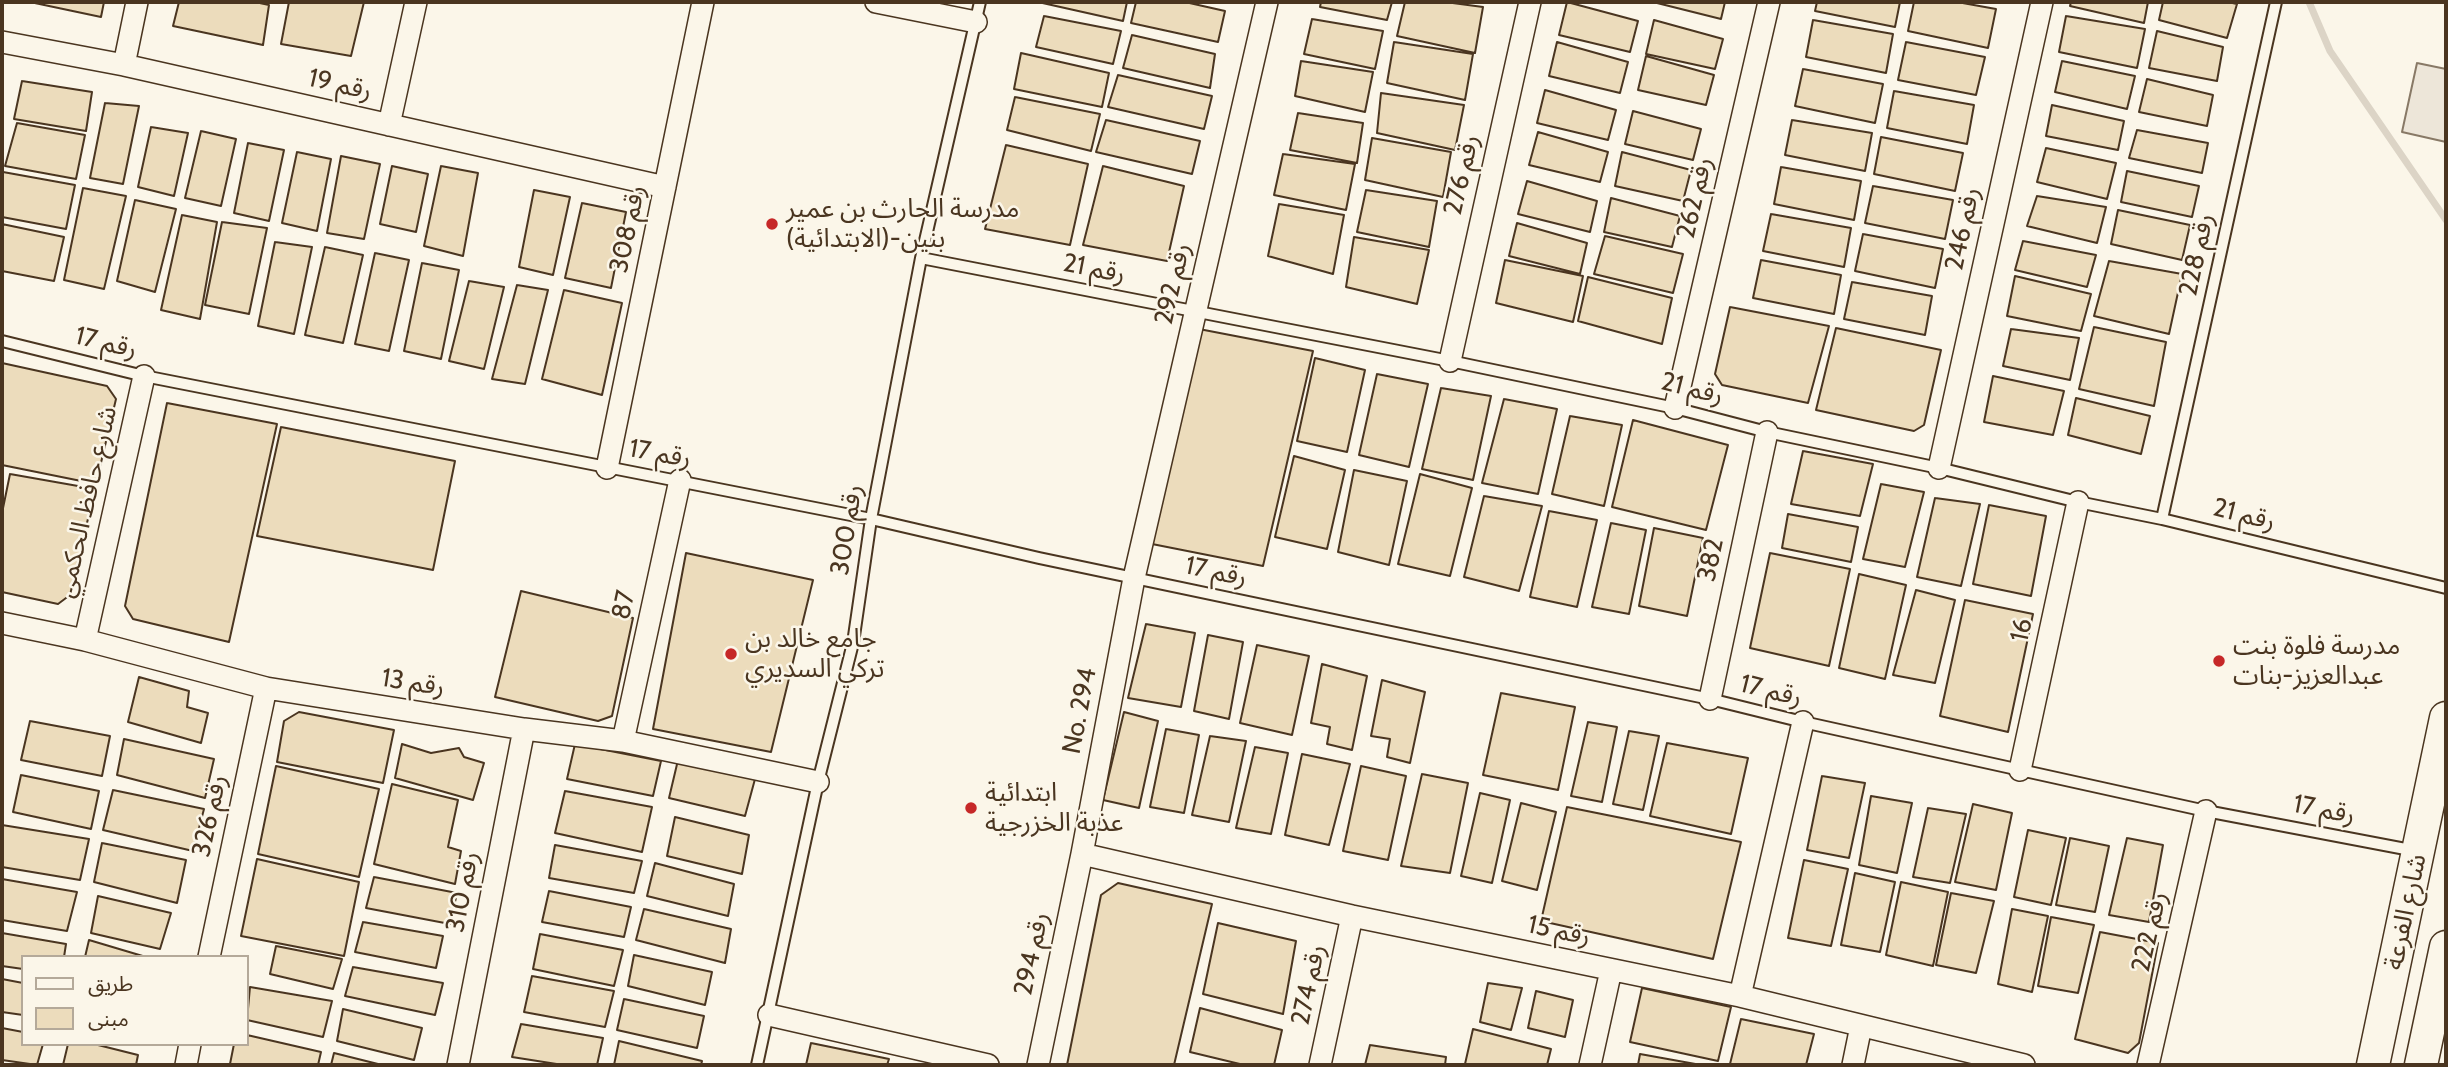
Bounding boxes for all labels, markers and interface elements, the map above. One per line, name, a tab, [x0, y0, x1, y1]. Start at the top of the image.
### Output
street label: رقم 19	[305, 63, 375, 107]
street label: رقم 276	[1438, 132, 1486, 218]
street label: رقم 262	[1670, 154, 1720, 242]
street label: رقم 308	[604, 182, 652, 276]
street label: رقم 246	[1939, 185, 1987, 273]
place label: مدرسة الحارث بن عمير (الابتدائية)-بنين	[786, 193, 1019, 255]
street label: رقم 228	[2173, 211, 2221, 299]
marker: مدرسة الحارث بن عمير (الابتدائية)-بنين	[764, 216, 780, 232]
street label: رقم 292	[1148, 240, 1198, 328]
street label: رقم 21	[1060, 248, 1128, 290]
street label: رقم 17	[72, 320, 140, 366]
street label: رقم 21	[1658, 366, 1726, 412]
street label: شارع حافظ الحكمي	[50, 403, 124, 601]
street label: رقم 17	[627, 433, 693, 475]
street label: رقم 300	[824, 483, 870, 577]
street label: رقم 21	[2210, 492, 2278, 538]
street label: 382	[1691, 536, 1731, 584]
street label: رقم 17	[1182, 550, 1250, 594]
street label: 87	[606, 588, 642, 622]
street label: 16	[2004, 615, 2040, 645]
place label: جامع خالد بن تركي السديري	[745, 623, 884, 684]
place label: مدرسة فلوة بنت عبدالعزيز-بنات	[2233, 630, 2401, 692]
marker: جامع خالد بن تركي السديري	[723, 646, 739, 662]
marker: مدرسة فلوة بنت عبدالعزيز-بنات	[2211, 653, 2227, 669]
street label: رقم 13	[379, 663, 447, 703]
street label: No. 294	[1056, 665, 1104, 757]
street label: رقم 17	[1737, 668, 1805, 714]
street label: رقم 326	[186, 772, 234, 860]
place label: ابتدائية عذبة الخزرجية	[985, 777, 1123, 838]
street label: رقم 17	[2290, 789, 2358, 831]
marker: ابتدائية عذبة الخزرجية	[963, 800, 979, 816]
street label: رقم 310	[440, 849, 486, 935]
street label: شارع الفرعة	[2379, 851, 2433, 973]
street label: رقم 222	[2126, 889, 2174, 975]
street label: رقم 15	[1525, 909, 1593, 953]
street label: رقم 294	[1008, 910, 1056, 998]
street label: رقم 274	[1285, 942, 1333, 1028]
legend	[21, 955, 248, 1046]
text: طريق	[88, 971, 133, 996]
text: مبنى	[88, 1006, 129, 1031]

